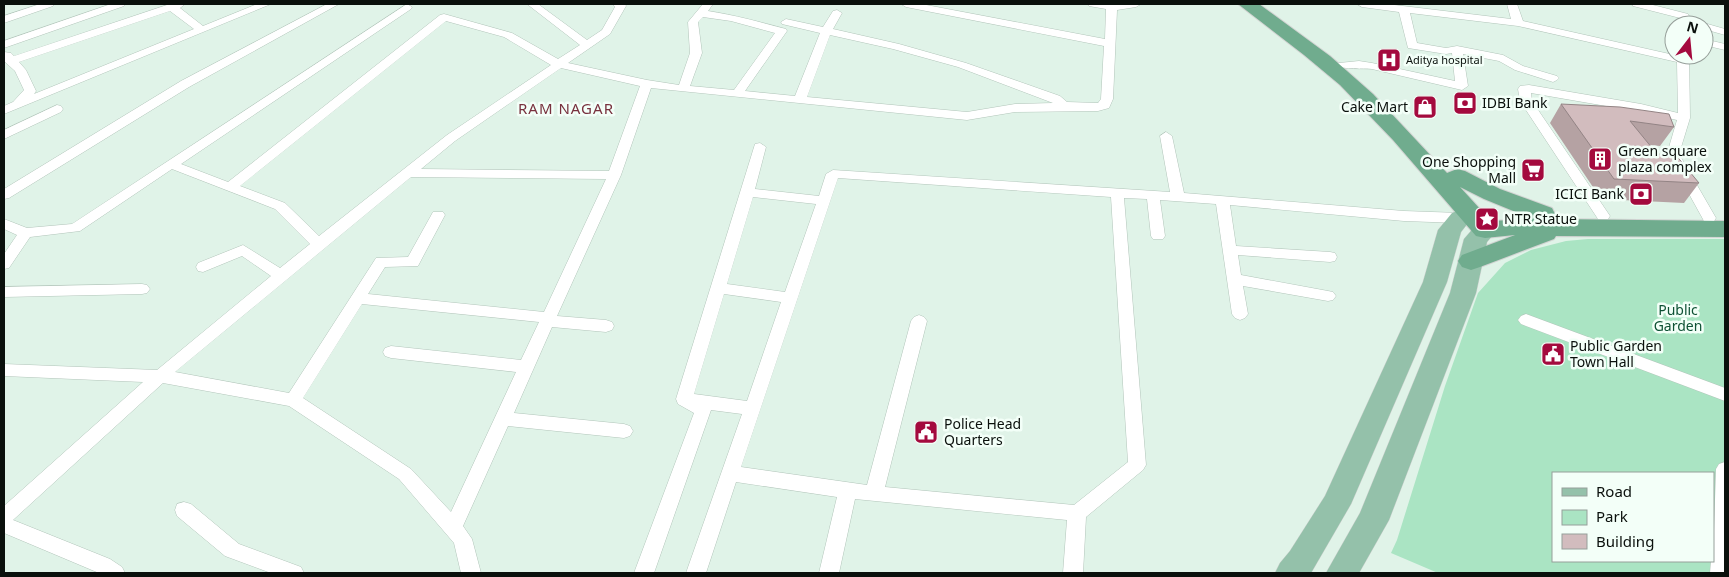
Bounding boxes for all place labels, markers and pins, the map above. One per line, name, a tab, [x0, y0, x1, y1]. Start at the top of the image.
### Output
hospital icon: Aditya hospital	[1376, 47, 1402, 73]
place label: Aditya hospital	[1406, 52, 1483, 67]
bank icon: IDBI Bank	[1452, 90, 1478, 116]
place label: IDBI Bank	[1482, 93, 1548, 112]
shop icon: Cake Mart	[1412, 94, 1438, 120]
place label: Cake Mart	[1341, 97, 1408, 116]
place label: Green square plaza complex	[1618, 141, 1712, 176]
building icon: Green square plaza complex	[1587, 146, 1613, 172]
place label: One Shopping Mall	[1422, 152, 1516, 187]
supermarket icon: One Shopping Mall	[1520, 157, 1546, 183]
bank icon: ICICI Bank	[1628, 181, 1654, 207]
place label: ICICI Bank	[1555, 184, 1625, 203]
place icon: NTR Statue	[1474, 206, 1500, 232]
place label: NTR Statue	[1504, 209, 1577, 228]
place label: Public Garden Town Hall	[1570, 336, 1662, 371]
public building icon: Public Garden Town Hall	[1540, 341, 1566, 367]
place label: Police Head Quarters	[944, 414, 1021, 449]
public building icon: Police Head Quarters	[913, 419, 939, 445]

